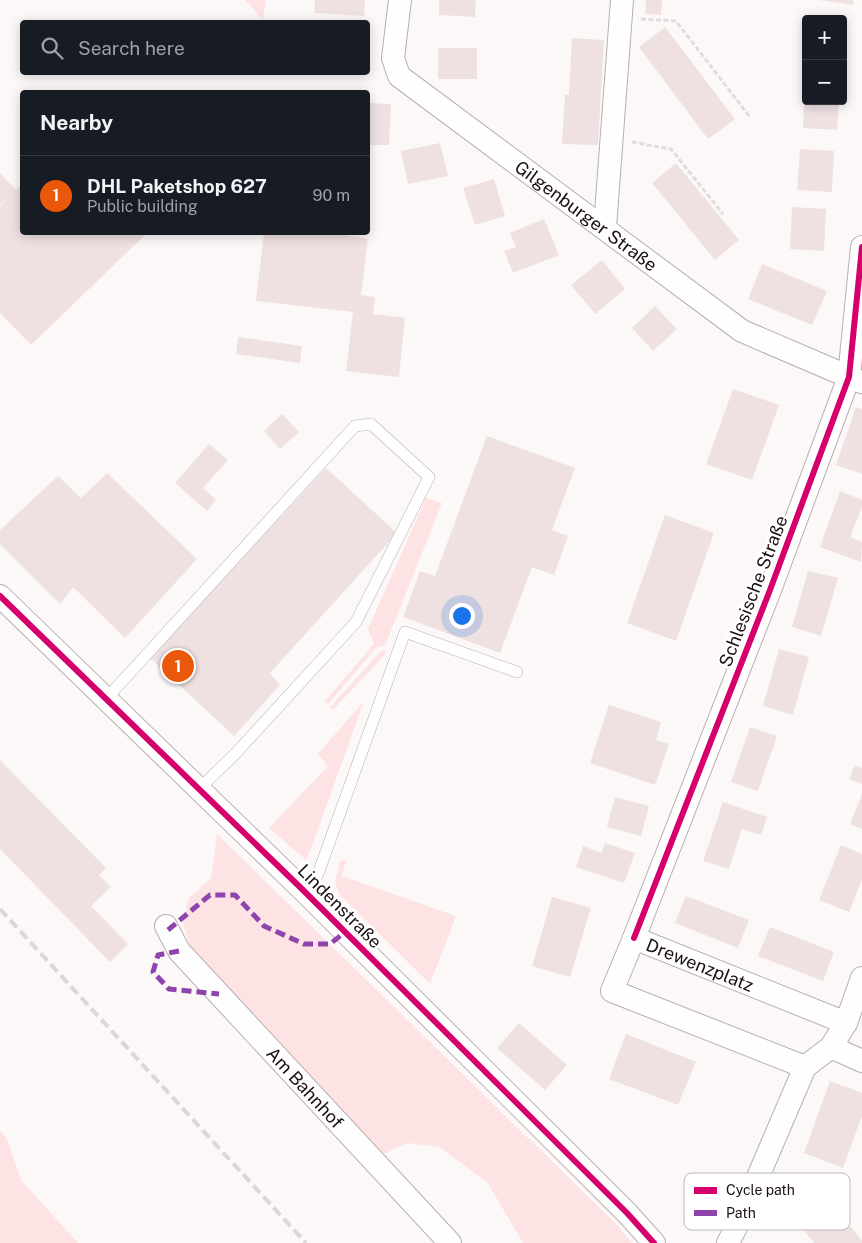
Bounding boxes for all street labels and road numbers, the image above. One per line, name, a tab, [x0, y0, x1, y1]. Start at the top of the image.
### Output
street label: Gilgenburger Straße	[511, 156, 662, 275]
street label: Schlesische Straße	[714, 512, 792, 670]
street label: Lindenstraße	[294, 860, 386, 952]
street label: Drewenzplatz	[643, 934, 757, 995]
street label: Am Bahnhof	[263, 1042, 348, 1132]

